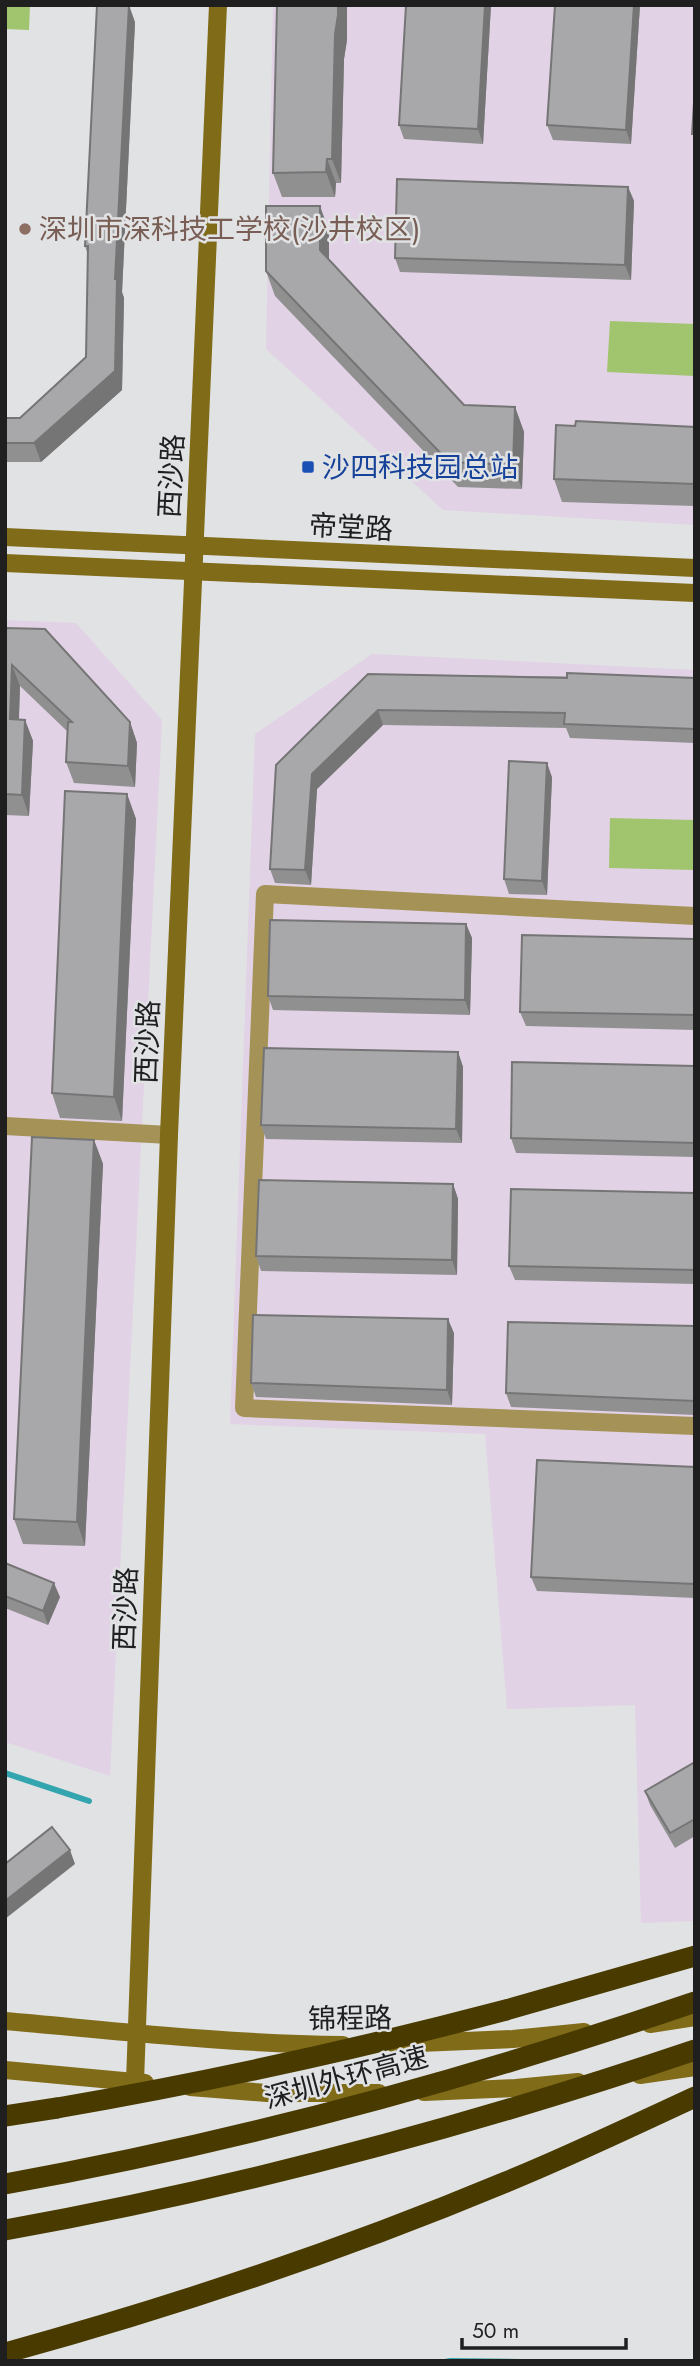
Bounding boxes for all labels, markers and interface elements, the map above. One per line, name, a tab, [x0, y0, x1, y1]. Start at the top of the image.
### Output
place label: 深圳市深科技工学校(沙井校区)	[39, 209, 420, 250]
marker: 深圳市深科技工学校(沙井校区)	[17, 221, 33, 237]
street label: 西沙路	[149, 433, 194, 519]
place label: 沙四科技园总站	[322, 447, 518, 488]
marker: 沙四科技园总站	[300, 459, 316, 475]
street label: 帝堂路	[308, 505, 394, 550]
street label: 西沙路	[126, 999, 169, 1085]
street label: 西沙路	[104, 1566, 147, 1652]
street label: 锦程路	[308, 1997, 392, 2040]
street label: 深圳外环高速	[260, 2036, 433, 2119]
scale bar	[462, 2306, 626, 2350]
text: 50 m	[472, 2316, 519, 2346]

